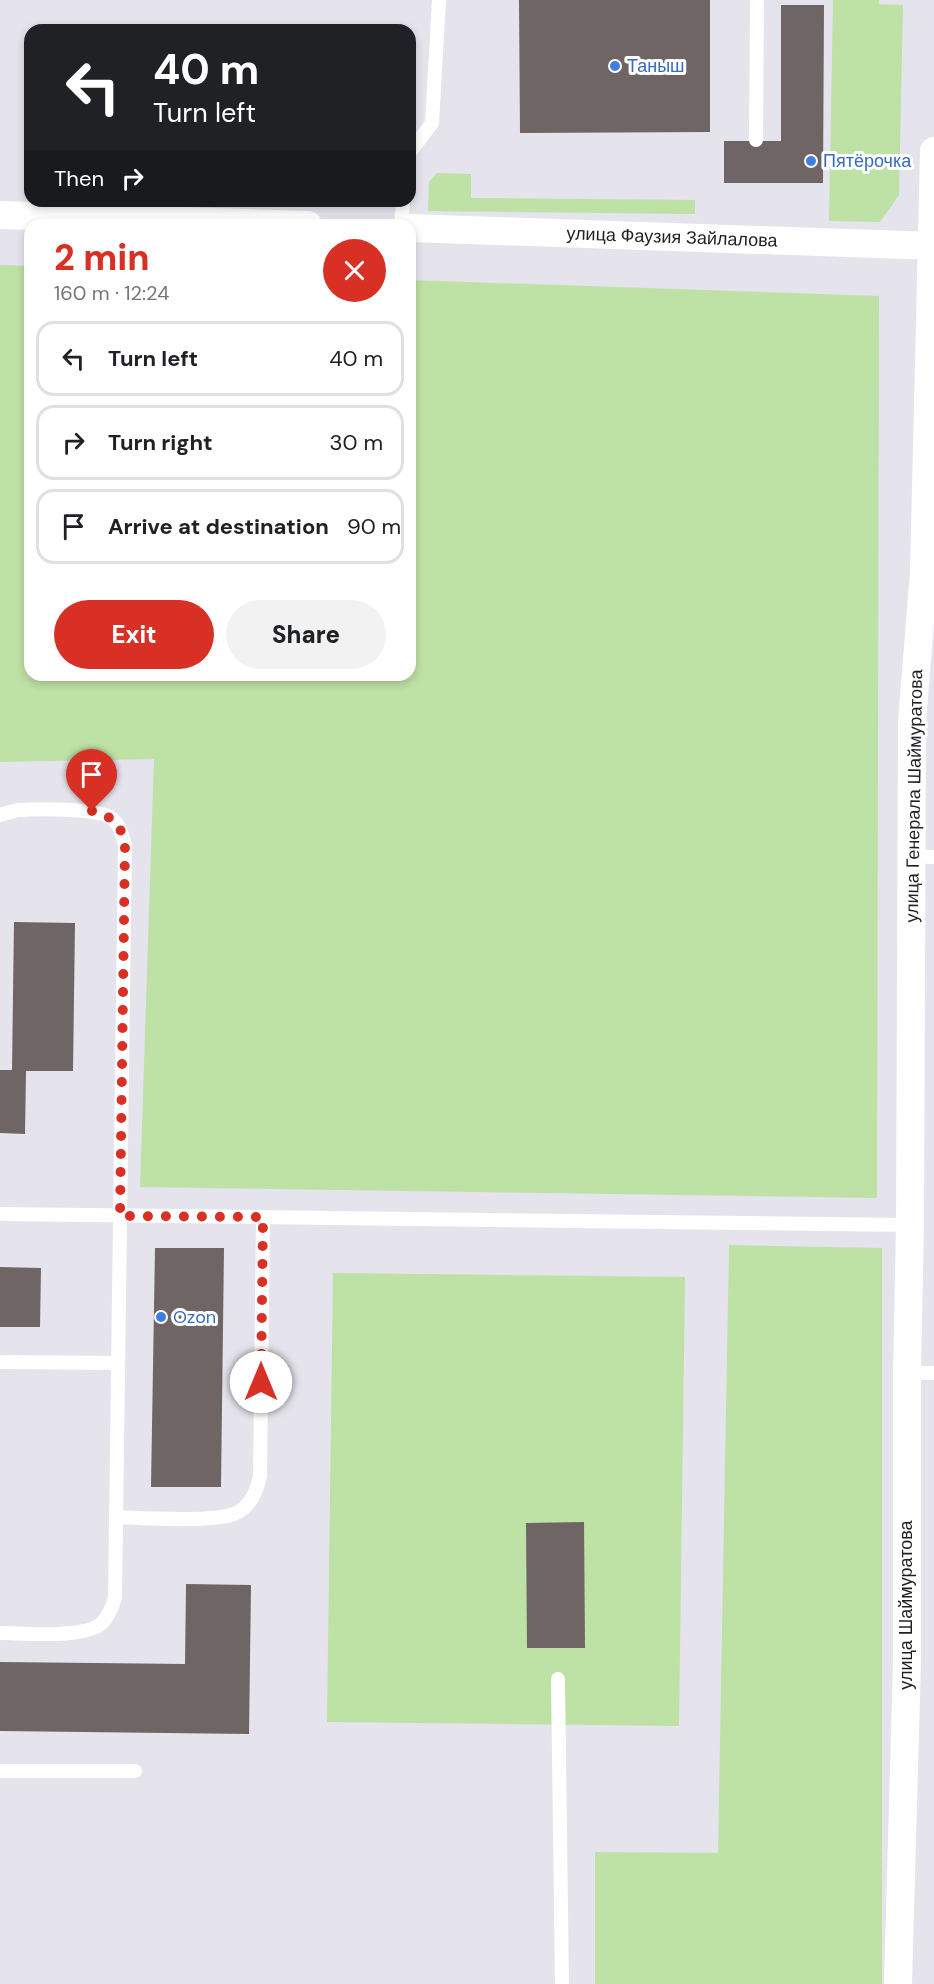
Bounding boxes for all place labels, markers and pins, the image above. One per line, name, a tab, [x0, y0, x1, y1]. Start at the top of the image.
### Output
place label: Таныш	[627, 54, 685, 78]
marker: Таныш	[608, 59, 622, 73]
place label: Пятёрочка	[823, 149, 912, 173]
marker: Пятёрочка	[804, 154, 818, 168]
pin	[66, 749, 117, 811]
place label: Ozon	[173, 1305, 216, 1329]
marker: Ozon	[154, 1310, 168, 1324]

